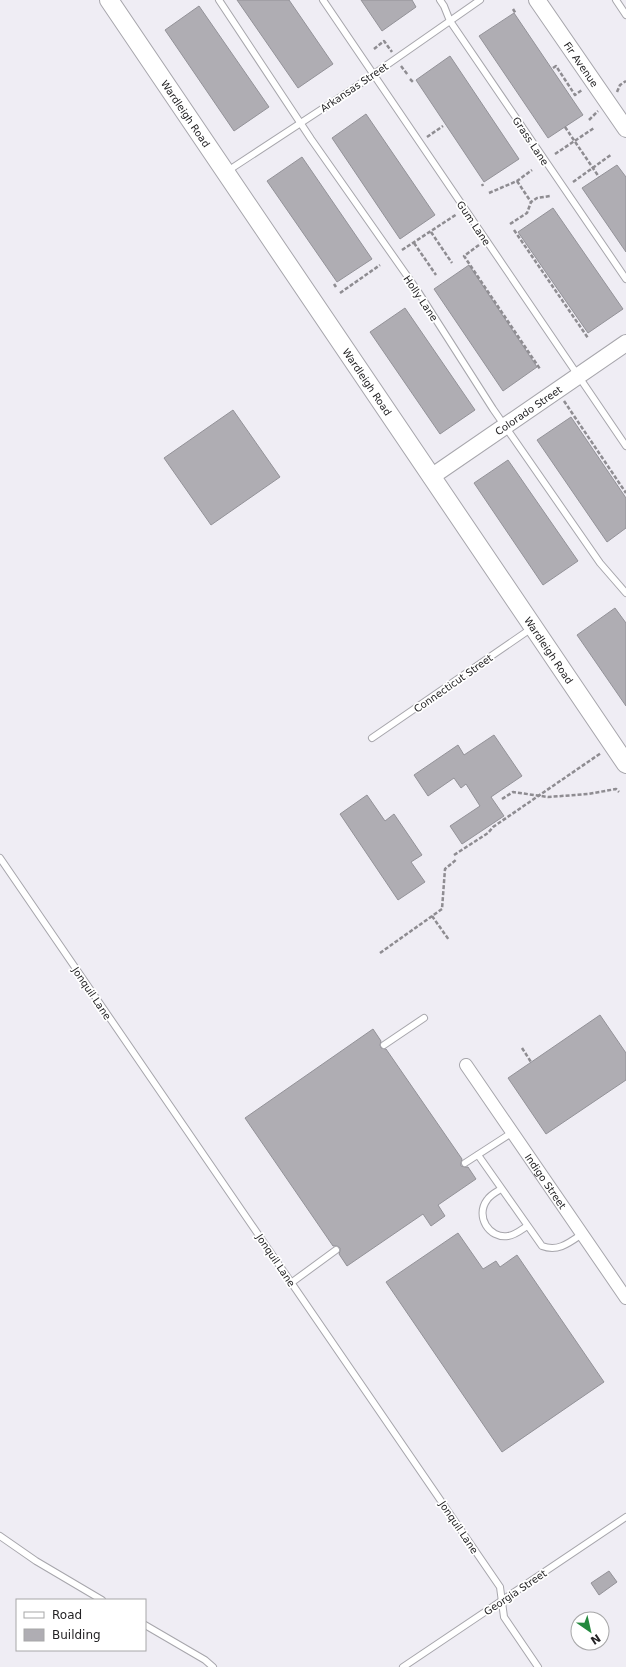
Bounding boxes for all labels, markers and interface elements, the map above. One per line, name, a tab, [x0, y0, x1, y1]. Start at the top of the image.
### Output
street label: Fir Avenue	[562, 40, 600, 89]
street label: Arkansas Street	[318, 61, 390, 114]
street label: Wardleigh Road	[159, 78, 212, 149]
street label: Grass Lane	[510, 115, 551, 167]
street label: Gum Lane	[455, 199, 492, 248]
street label: Holly Lane	[401, 273, 440, 323]
street label: Wardleigh Road	[340, 347, 393, 418]
street label: Colorado Street	[493, 384, 564, 437]
street label: Wardleigh Road	[522, 615, 575, 686]
street label: Connecticut Street	[412, 652, 495, 715]
street label: Jonquil Lane	[69, 964, 113, 1022]
street label: Indigo Street	[523, 1152, 568, 1211]
street label: Jonquil Lane	[253, 1231, 297, 1289]
street label: Jonquil Lane	[436, 1498, 480, 1556]
street label: Georgia Street	[482, 1567, 549, 1617]
legend	[16, 1599, 146, 1651]
text: Road	[52, 1608, 82, 1622]
north arrow	[570, 1611, 610, 1651]
text: Building	[52, 1628, 101, 1642]
text: N	[588, 1631, 603, 1647]

